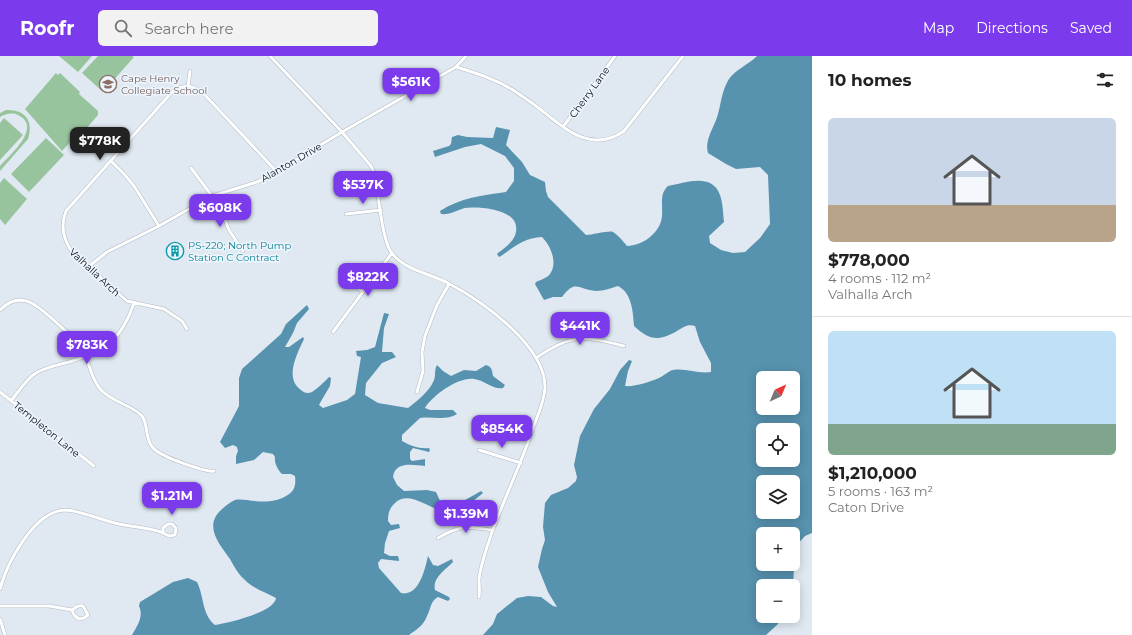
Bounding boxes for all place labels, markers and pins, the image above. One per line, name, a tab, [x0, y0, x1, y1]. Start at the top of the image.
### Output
pin: $561K	[383, 68, 439, 102]
place label: Cape Henry Collegiate School	[121, 72, 207, 97]
school or university icon: Cape Henry Collegiate School	[98, 74, 118, 94]
pin: $778K	[72, 127, 128, 161]
pin: $537K	[335, 171, 391, 205]
pin: $608K	[192, 194, 248, 228]
place label: PS-220; North Pump Station C Contract	[188, 239, 291, 264]
building icon: PS-220; North Pump Station C Contract	[165, 241, 185, 261]
pin: $822K	[340, 263, 396, 297]
pin: $441K	[552, 312, 608, 346]
pin: $783K	[59, 331, 115, 365]
pin: $854K	[474, 415, 530, 449]
pin: $1.21M	[139, 482, 205, 516]
pin: $1.39M	[433, 500, 499, 534]

